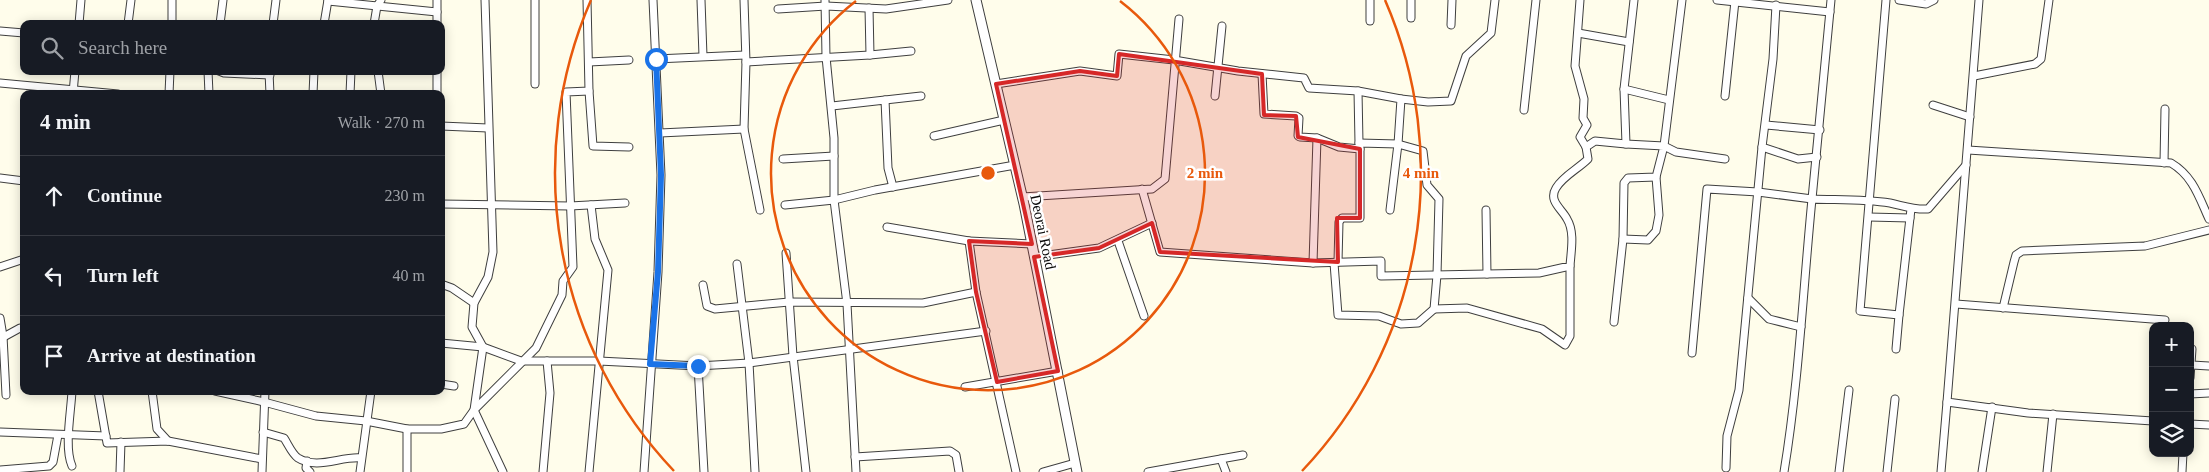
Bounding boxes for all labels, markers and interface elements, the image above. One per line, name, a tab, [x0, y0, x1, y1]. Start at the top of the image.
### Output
search box	[20, 20, 445, 75]
icon: search	[38, 34, 66, 62]
text: Search here	[78, 37, 167, 58]
route start	[645, 48, 668, 71]
text: 4 min	[40, 110, 91, 134]
text: Walk · 270 m	[338, 114, 425, 131]
centre of rings	[979, 164, 997, 182]
text: 2 min	[1187, 165, 1224, 181]
text: 4 min	[1403, 165, 1440, 181]
icon: ahead	[40, 182, 68, 210]
text: Continue	[87, 185, 162, 206]
text: 230 m	[385, 187, 425, 204]
street label: Deorai Road	[1027, 193, 1059, 271]
icon: left	[40, 262, 68, 290]
text: Turn left	[87, 265, 159, 286]
text: 40 m	[393, 267, 425, 284]
map controls	[2149, 322, 2194, 457]
button: +	[2149, 322, 2194, 367]
icon: arrive	[40, 342, 68, 370]
text: Arrive at destination	[87, 345, 256, 366]
route end	[687, 355, 710, 378]
button: −	[2149, 367, 2194, 412]
button: layers	[2149, 412, 2194, 457]

